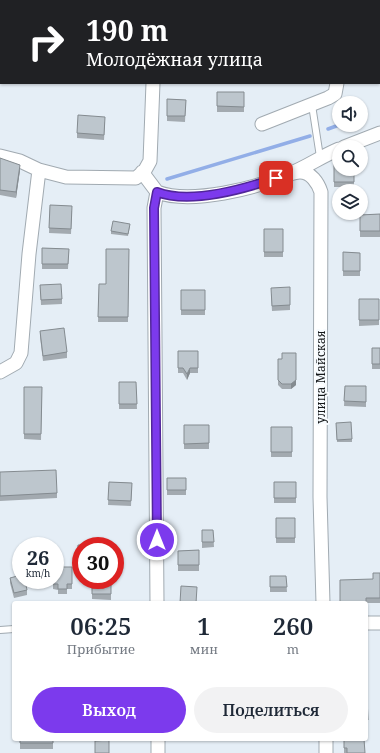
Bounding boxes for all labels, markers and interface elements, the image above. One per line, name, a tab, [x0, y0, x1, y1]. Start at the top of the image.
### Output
text: 190 m	[86, 11, 168, 49]
icon: right	[20, 16, 72, 68]
text: Молодёжная улица	[86, 47, 263, 71]
map controls	[332, 96, 368, 220]
button: sound	[332, 96, 368, 132]
button: search	[332, 140, 368, 176]
pin	[259, 161, 293, 195]
icon: arrive	[265, 167, 287, 189]
button: layers	[332, 184, 368, 220]
street label: улица Майская	[312, 330, 329, 424]
position arrow	[136, 519, 178, 561]
speed limit sign: 30	[72, 537, 124, 589]
text: 26	[27, 544, 49, 571]
text: km/h	[26, 566, 50, 580]
text: 06:25	[70, 609, 131, 642]
text: 1	[197, 609, 211, 642]
text: 260	[273, 609, 313, 642]
text: Прибытие	[67, 640, 135, 658]
text: мин	[190, 640, 218, 658]
text: m	[287, 640, 299, 658]
button: Выход	[32, 687, 186, 733]
button: Поделиться	[194, 687, 348, 733]

